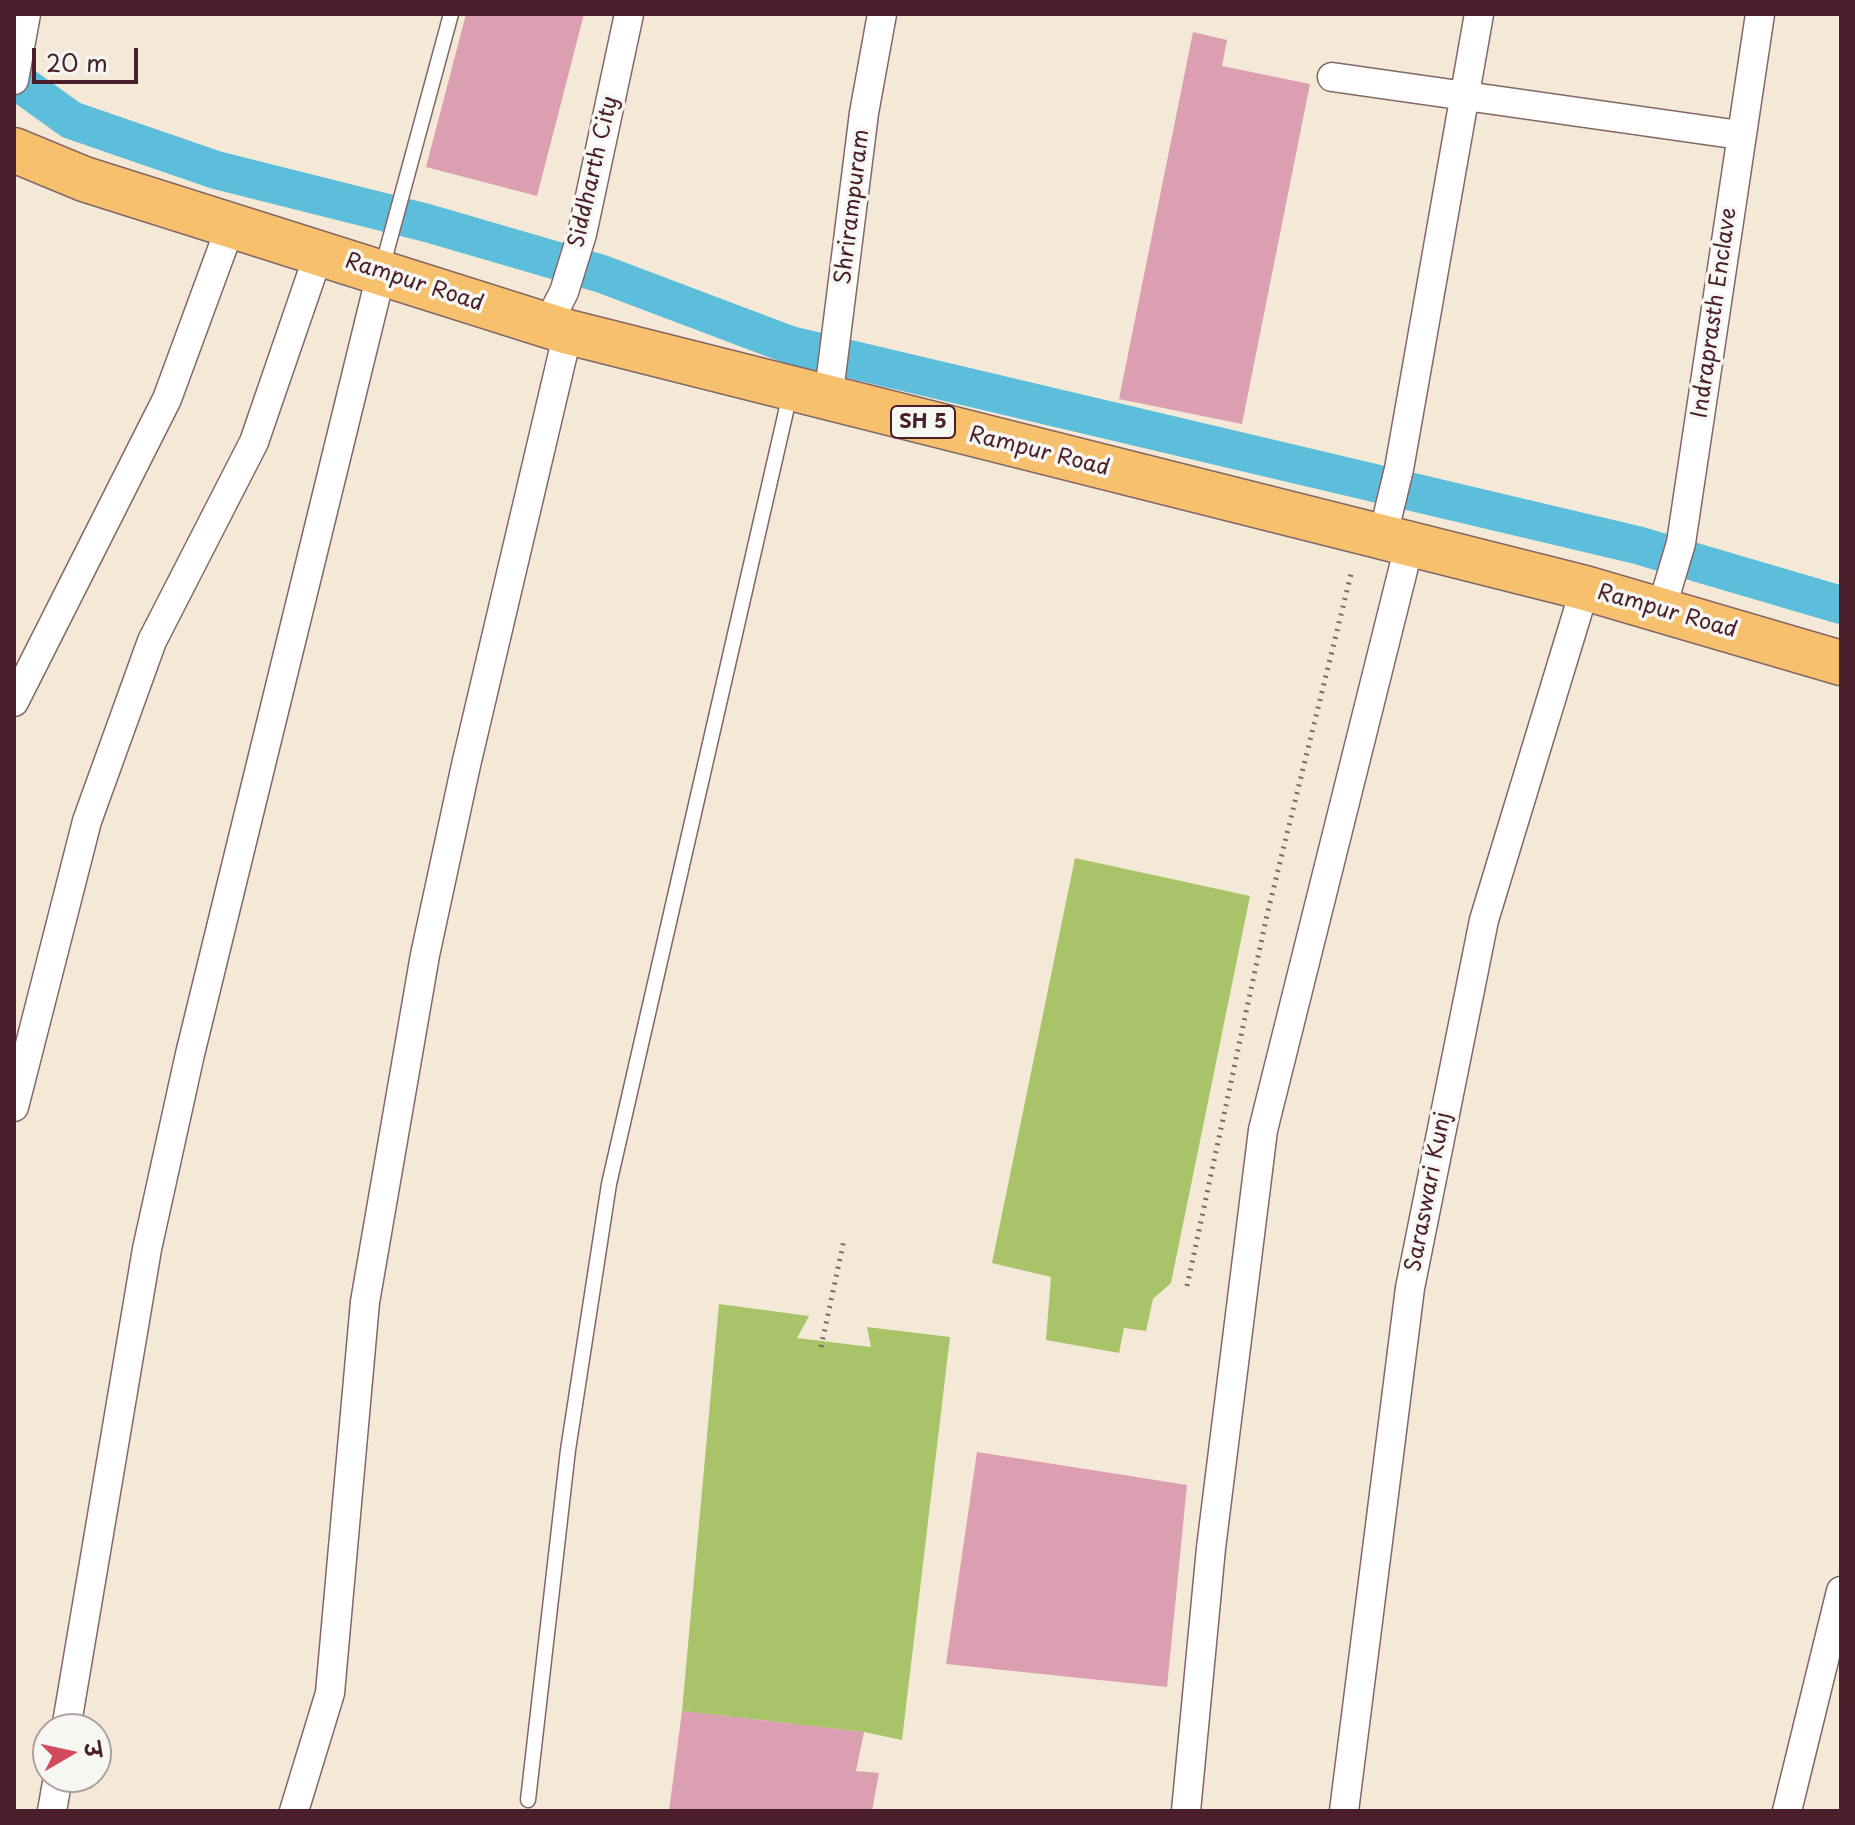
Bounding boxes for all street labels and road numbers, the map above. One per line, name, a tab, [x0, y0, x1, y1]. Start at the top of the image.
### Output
street label: Siddharth City	[564, 94, 624, 250]
street label: Shrirampuram	[830, 128, 876, 286]
street label: Indraprasth Enclave	[1687, 206, 1743, 420]
street label: Rampur Road	[341, 248, 487, 318]
road number: SH 5	[891, 406, 955, 438]
street label: Rampur Road	[966, 422, 1112, 482]
street label: Rampur Road	[1594, 579, 1740, 645]
street label: Saraswari Kunj	[1401, 1110, 1457, 1274]

